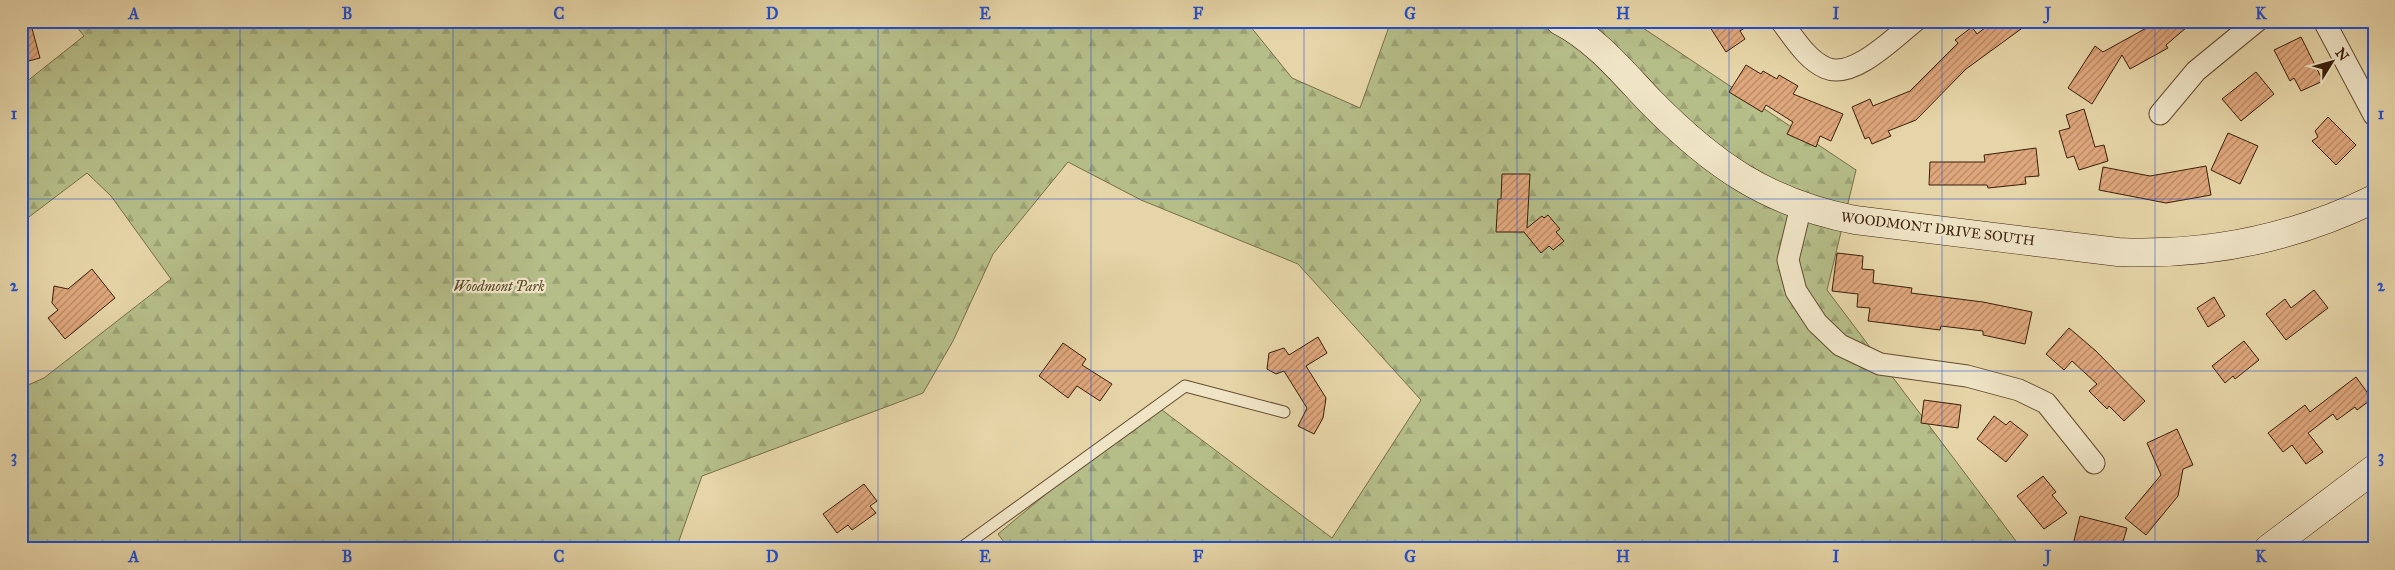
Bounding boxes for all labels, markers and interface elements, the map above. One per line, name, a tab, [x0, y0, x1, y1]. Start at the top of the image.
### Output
text: A	[128, 4, 140, 23]
text: B	[342, 4, 352, 23]
text: C	[554, 4, 565, 23]
text: D	[766, 4, 779, 23]
text: E	[979, 4, 991, 23]
text: F	[1193, 4, 1204, 23]
text: G	[1404, 4, 1416, 23]
text: H	[1616, 4, 1630, 23]
text: I	[1833, 4, 1840, 23]
text: J	[2043, 4, 2052, 24]
text: K	[2255, 4, 2267, 23]
north arrow	[2308, 38, 2358, 88]
text: N	[2332, 45, 2352, 64]
text: 1	[11, 104, 18, 123]
text: 1	[2378, 104, 2385, 123]
street label: WOODMONT DRIVE SOUTH	[1840, 209, 2036, 249]
text: 2	[10, 276, 19, 295]
text: 2	[2377, 276, 2386, 295]
park label: Woodmont Park	[453, 278, 545, 295]
text: 3	[11, 447, 17, 467]
text: 3	[2378, 447, 2384, 467]
text: A	[128, 547, 140, 566]
text: B	[342, 547, 352, 566]
text: C	[554, 547, 565, 566]
text: D	[766, 547, 779, 566]
text: E	[979, 547, 991, 566]
text: F	[1193, 547, 1204, 566]
text: G	[1404, 547, 1416, 566]
text: H	[1616, 547, 1630, 566]
text: I	[1833, 547, 1840, 566]
text: J	[2043, 547, 2052, 567]
text: K	[2255, 547, 2267, 566]

